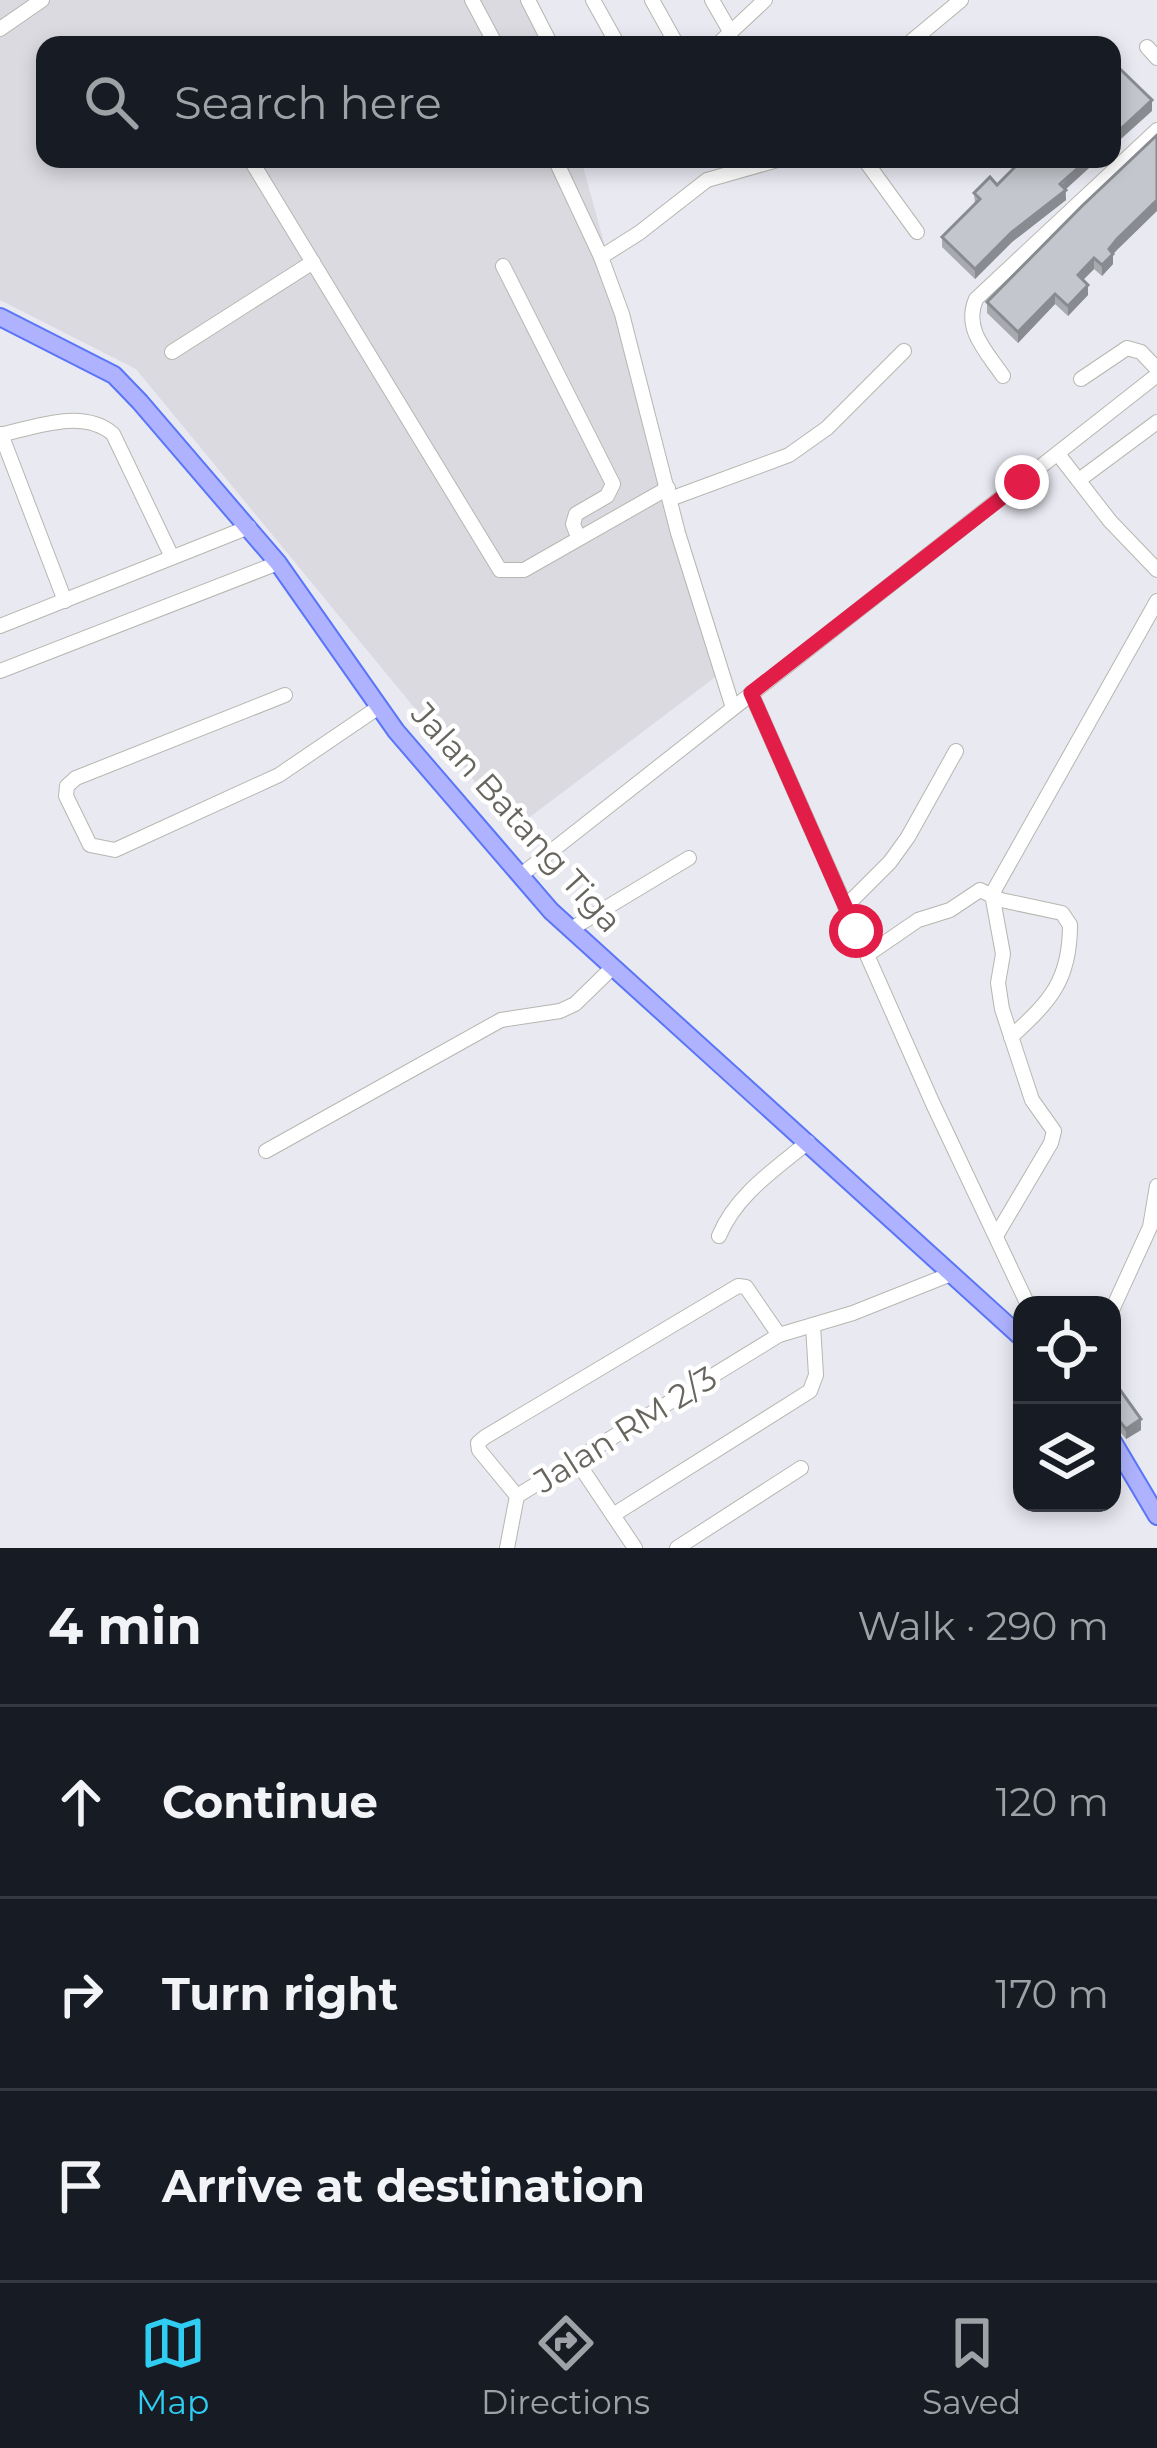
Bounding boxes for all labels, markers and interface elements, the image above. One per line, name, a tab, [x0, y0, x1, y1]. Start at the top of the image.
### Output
search box	[36, 36, 1121, 168]
icon: search	[78, 69, 144, 135]
text: Search here	[174, 75, 442, 130]
route end	[995, 455, 1049, 509]
street label: Jalan Batang Tiga	[403, 693, 631, 940]
route start	[829, 904, 883, 958]
map controls	[1013, 1296, 1121, 1512]
button: locate	[1013, 1296, 1121, 1404]
street label: Jalan RM 2/3	[525, 1357, 724, 1502]
button: layers	[1013, 1404, 1121, 1512]
text: 4 min	[48, 1595, 202, 1657]
text: Walk · 290 m	[857, 1602, 1109, 1650]
icon: ahead	[48, 1769, 114, 1835]
text: Continue	[162, 1774, 378, 1829]
text: 120 m	[995, 1778, 1109, 1826]
icon: right	[48, 1961, 114, 2027]
text: Turn right	[162, 1966, 398, 2021]
text: 170 m	[995, 1970, 1109, 2018]
icon: arrive	[48, 2153, 114, 2219]
text: Arrive at destination	[162, 2158, 645, 2213]
tab: Map	[136, 2310, 209, 2422]
tab: Directions	[481, 2310, 650, 2422]
tab: Saved	[922, 2310, 1021, 2422]

